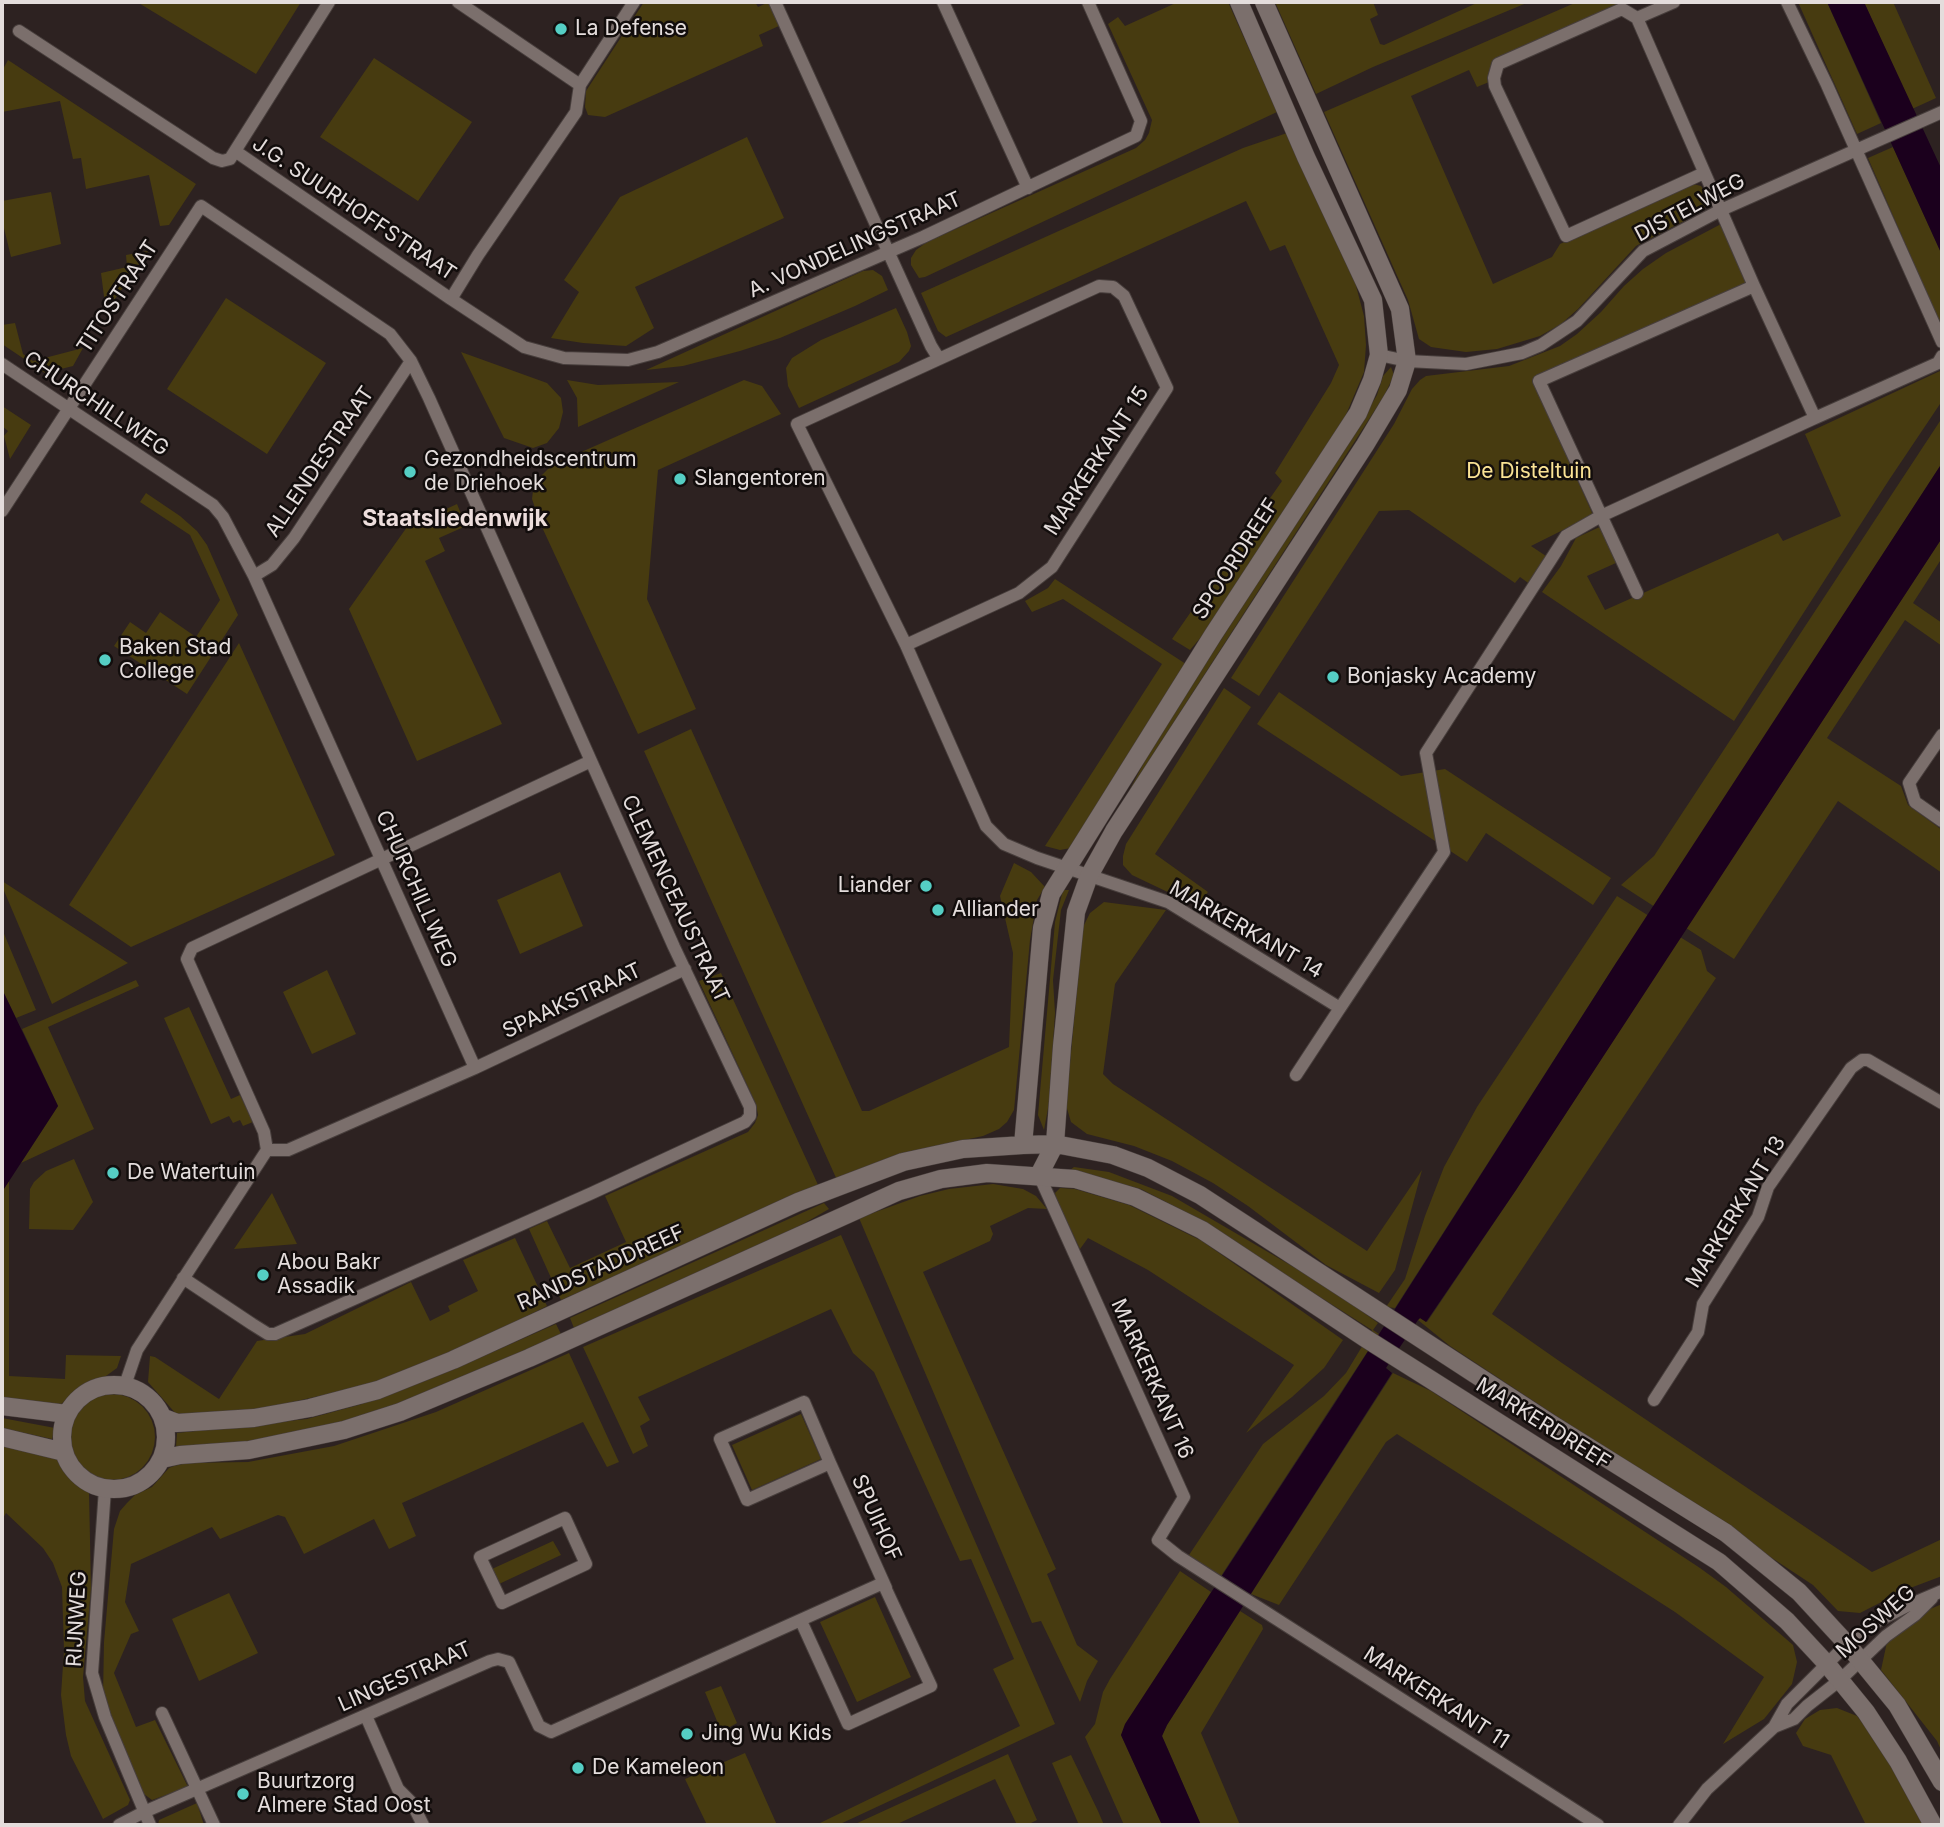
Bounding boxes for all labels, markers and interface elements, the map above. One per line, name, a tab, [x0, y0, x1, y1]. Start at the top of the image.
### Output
place label: La Defense	[575, 16, 687, 42]
marker: La Defense	[553, 21, 569, 37]
street label: J.G. SUURHOFFSTRAAT	[247, 131, 461, 287]
street label: DISTELWEG	[1631, 168, 1749, 248]
street label: A. VONDELINGSTRAAT	[745, 187, 965, 303]
street label: TITOSTRAAT	[72, 236, 164, 358]
street label: CHURCHILLWEG	[19, 346, 173, 462]
street label: ALLENDESTRAAT	[260, 382, 380, 542]
street label: MARKERKANT 15	[1039, 382, 1155, 540]
place label: Gezondheidscentrum de Driehoek	[424, 447, 637, 497]
park label: De Disteltuin	[1466, 459, 1592, 485]
marker: Gezondheidscentrum de Driehoek	[402, 464, 418, 480]
place label: Slangentoren	[694, 466, 826, 492]
marker: Slangentoren	[672, 471, 688, 487]
street label: SPOORDREEF	[1188, 494, 1284, 624]
district label: Staatsliedenwijk	[362, 505, 548, 533]
place label: Baken Stad College	[119, 635, 231, 685]
marker: Baken Stad College	[97, 652, 113, 668]
place label: Bonjasky Academy	[1347, 664, 1536, 690]
marker: Bonjasky Academy	[1325, 669, 1341, 685]
street label: CLEMENCEAUSTRAAT	[616, 791, 734, 1007]
street label: CHURCHILLWEG	[370, 806, 462, 972]
place label: Liander	[838, 873, 912, 899]
street label: MARKERKANT 14	[1165, 876, 1327, 984]
marker: Liander	[918, 878, 934, 894]
place label: Alliander	[952, 897, 1039, 923]
marker: Alliander	[930, 902, 946, 918]
street label: SPAAKSTRAAT	[499, 958, 645, 1044]
street label: MARKERKANT 13	[1681, 1132, 1791, 1292]
place label: De Watertuin	[127, 1160, 256, 1186]
marker: De Watertuin	[105, 1165, 121, 1181]
street label: RANDSTADDREEF	[514, 1220, 688, 1316]
place label: Abou Bakr Assadik	[277, 1250, 380, 1300]
marker: Abou Bakr Assadik	[255, 1267, 271, 1283]
street label: MARKERKANT 16	[1105, 1295, 1199, 1463]
street label: MARKERDREEF	[1471, 1373, 1615, 1475]
street label: SPUIHOF	[846, 1471, 906, 1565]
street label: RIJNWEG	[62, 1570, 92, 1668]
street label: MOSWEG	[1831, 1580, 1921, 1664]
street label: LINGESTRAAT	[334, 1636, 476, 1718]
street label: MARKERKANT 11	[1359, 1642, 1513, 1754]
place label: Jing Wu Kids	[701, 1721, 832, 1747]
marker: Jing Wu Kids	[679, 1726, 695, 1742]
place label: De Kameleon	[592, 1755, 724, 1781]
marker: De Kameleon	[570, 1760, 586, 1776]
place label: Buurtzorg Almere Stad Oost	[257, 1769, 431, 1819]
marker: Buurtzorg Almere Stad Oost	[235, 1786, 251, 1802]

